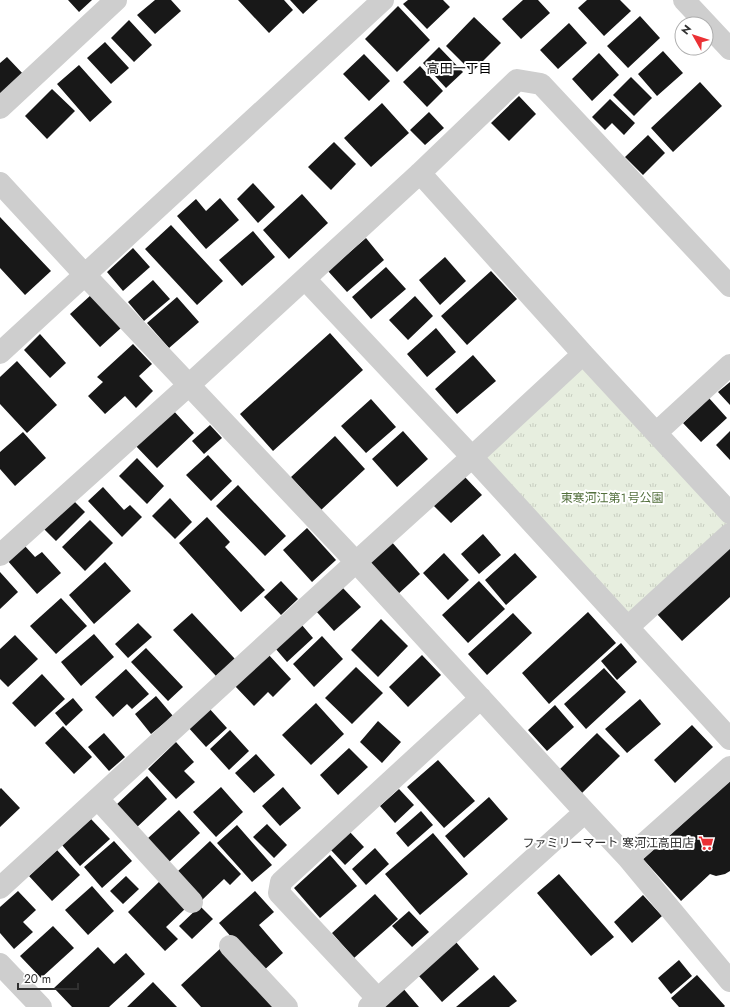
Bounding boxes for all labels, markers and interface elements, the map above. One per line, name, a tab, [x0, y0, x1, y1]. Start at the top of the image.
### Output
north arrow	[674, 16, 714, 56]
text: N	[677, 21, 695, 38]
district label: 高田一丁目	[426, 59, 492, 78]
park label: 東寒河江第１号公園	[561, 489, 663, 507]
place label: ファミリーマート 寒河江高田店	[522, 834, 694, 852]
supermarket icon: ファミリーマート 寒河江高田店	[697, 834, 715, 852]
scale bar	[18, 965, 78, 991]
text: 20 m	[24, 970, 51, 988]

